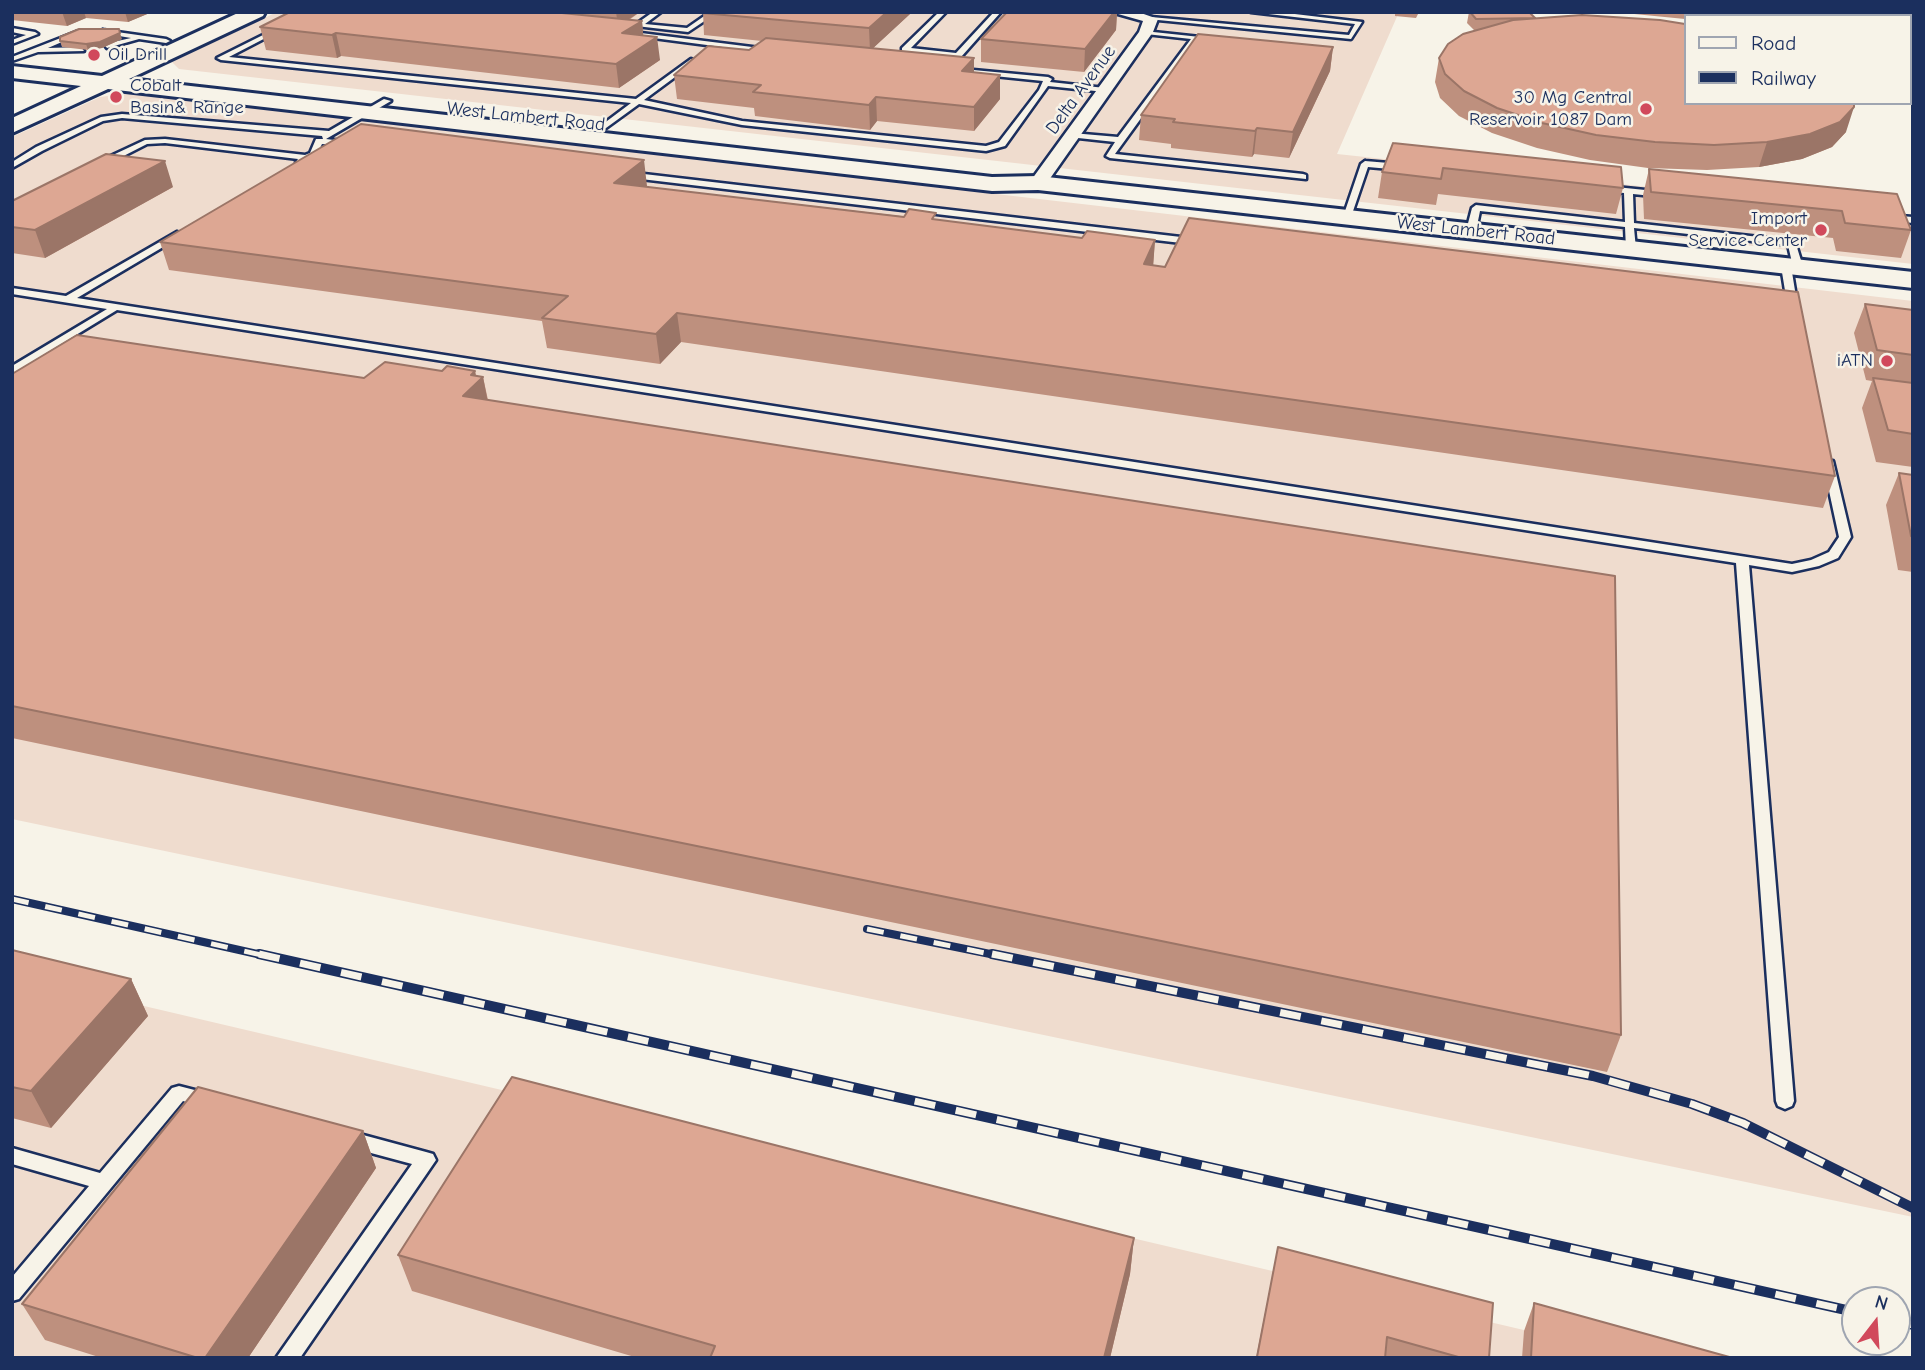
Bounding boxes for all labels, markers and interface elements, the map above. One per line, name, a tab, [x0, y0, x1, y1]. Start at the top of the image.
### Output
legend	[1684, 14, 1911, 105]
text: Road	[1751, 31, 1796, 55]
street label: Delta Avenue	[1041, 41, 1121, 139]
place label: Oil Drill	[108, 44, 167, 66]
marker: Oil Drill	[86, 47, 102, 63]
text: Railway	[1751, 66, 1816, 90]
place label: Cobalt Basin& Range	[130, 75, 244, 119]
place label: 30 Mg Central Reservoir 1087 Dam	[1469, 87, 1632, 131]
marker: Cobalt Basin& Range	[108, 89, 124, 105]
street label: West Lambert Road	[446, 97, 606, 137]
marker: 30 Mg Central Reservoir 1087 Dam	[1638, 101, 1654, 117]
place label: Import Service Center	[1689, 208, 1807, 252]
street label: West Lambert Road	[1396, 211, 1556, 251]
marker: Import Service Center	[1813, 222, 1829, 238]
place label: iATN	[1837, 350, 1873, 372]
marker: iATN	[1879, 353, 1895, 369]
north arrow	[1841, 1286, 1911, 1356]
text: N	[1872, 1290, 1891, 1315]

